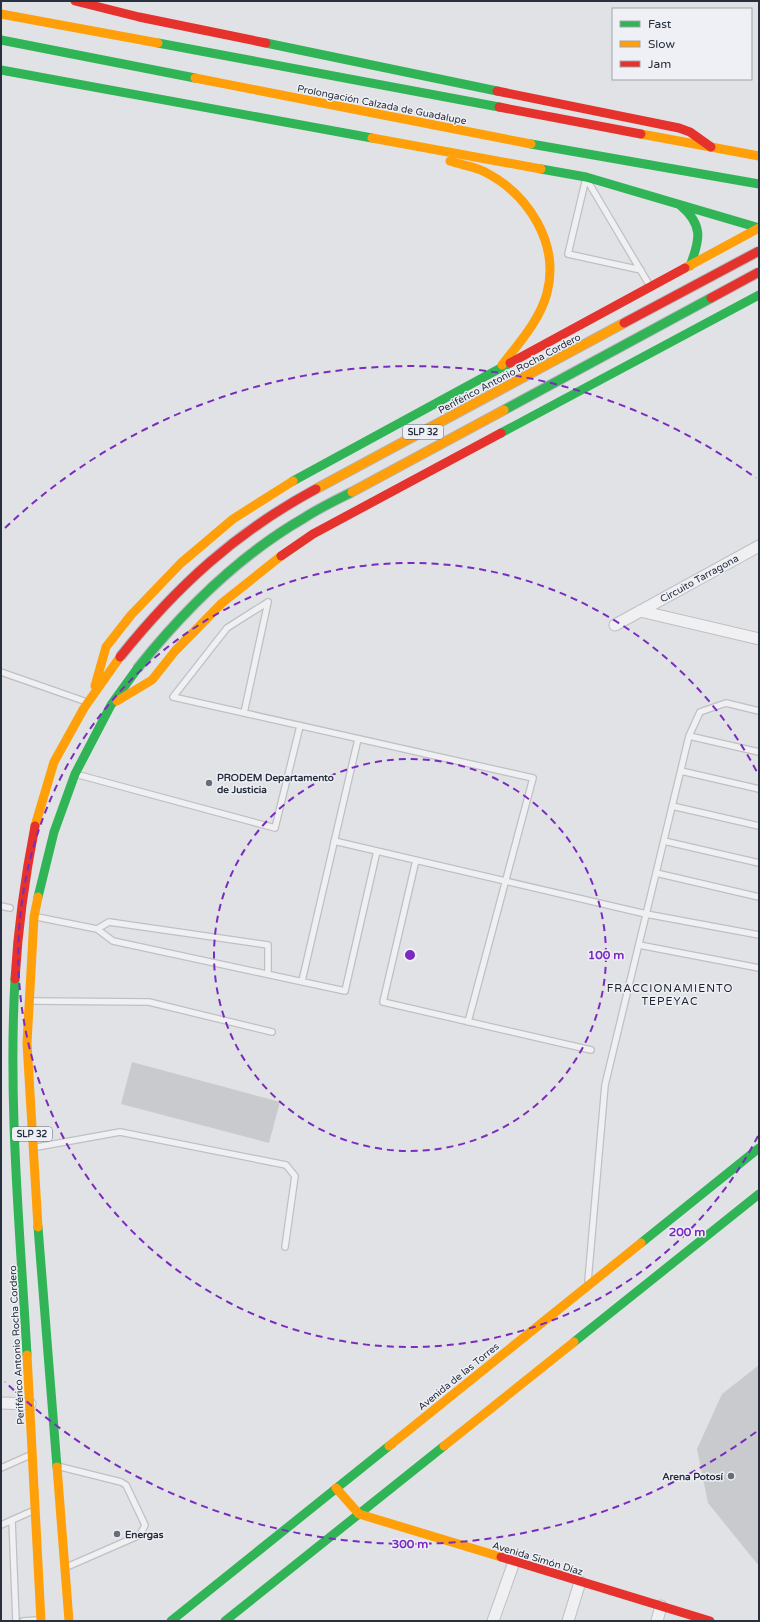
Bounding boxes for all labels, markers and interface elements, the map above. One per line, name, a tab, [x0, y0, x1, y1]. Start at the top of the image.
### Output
legend	[612, 8, 752, 80]
text: Fast	[648, 17, 672, 31]
text: Slow	[648, 37, 675, 51]
text: Jam	[648, 57, 671, 71]
street label: Prolongación Calzada de Guadalupe	[296, 83, 468, 127]
street label: Periférico Antonio Rocha Cordero	[436, 331, 583, 417]
road number: SLP 32	[403, 425, 443, 439]
street label: Circuito Tarragona	[658, 552, 741, 605]
place label: PRODEM Departamento de Justicia	[217, 772, 334, 796]
marker: PRODEM Departamento de Justicia	[204, 778, 214, 788]
centre of rings	[403, 948, 417, 962]
text: 100 m	[588, 948, 624, 962]
district label: FRACCIONAMIENTO TEPEYAC	[607, 982, 733, 1008]
road number: SLP 32	[12, 1127, 52, 1141]
text: 200 m	[669, 1225, 705, 1239]
street label: Periférico Antonio Rocha Cordero	[7, 1265, 27, 1425]
street label: Avenida de las Torres	[416, 1340, 502, 1413]
place label: Arena Potosí	[662, 1471, 724, 1483]
marker: Arena Potosí	[726, 1471, 736, 1481]
marker: Energas	[112, 1529, 122, 1539]
place label: Energas	[125, 1529, 164, 1541]
text: 300 m	[392, 1537, 428, 1551]
street label: Avenida Simón Díaz	[491, 1539, 584, 1578]

